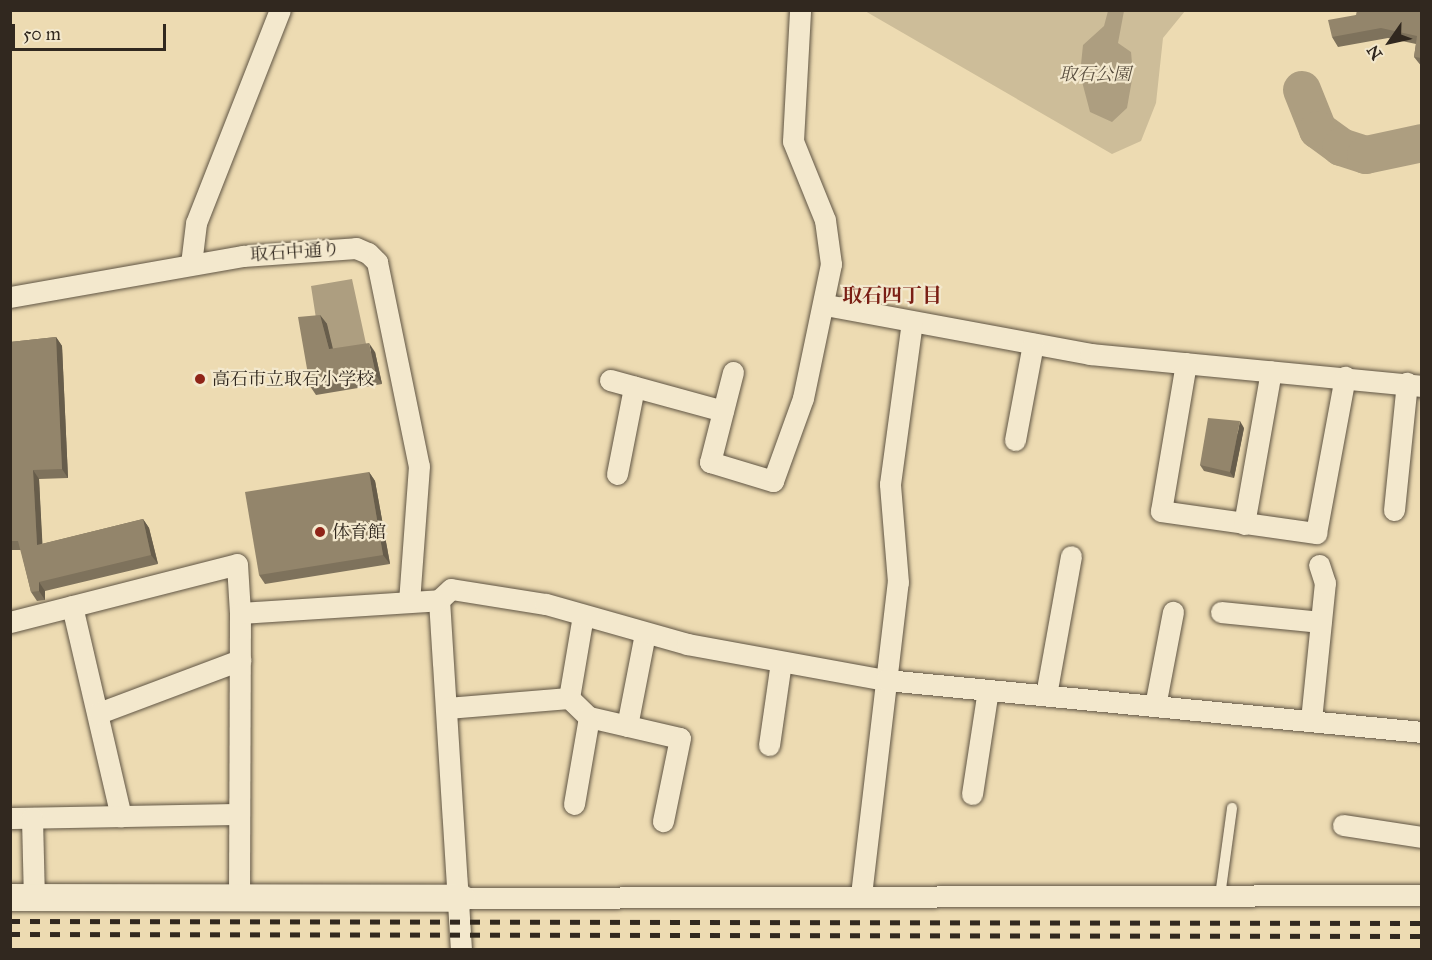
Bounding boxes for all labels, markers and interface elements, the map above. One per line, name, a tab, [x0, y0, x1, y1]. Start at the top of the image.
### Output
scale bar	[15, 12, 170, 50]
north arrow	[1360, 12, 1420, 72]
text: 50 m	[23, 23, 61, 45]
text: N	[1363, 41, 1386, 63]
park label: 取石公園	[1059, 63, 1131, 85]
street label: 取石中通り	[249, 238, 341, 266]
district label: 取石四丁目	[842, 283, 942, 307]
place label: 高石市立取石小学校	[212, 368, 374, 390]
marker: 高石市立取石小学校	[193, 372, 207, 386]
place label: 体育館	[332, 521, 386, 543]
marker: 体育館	[313, 525, 327, 539]

